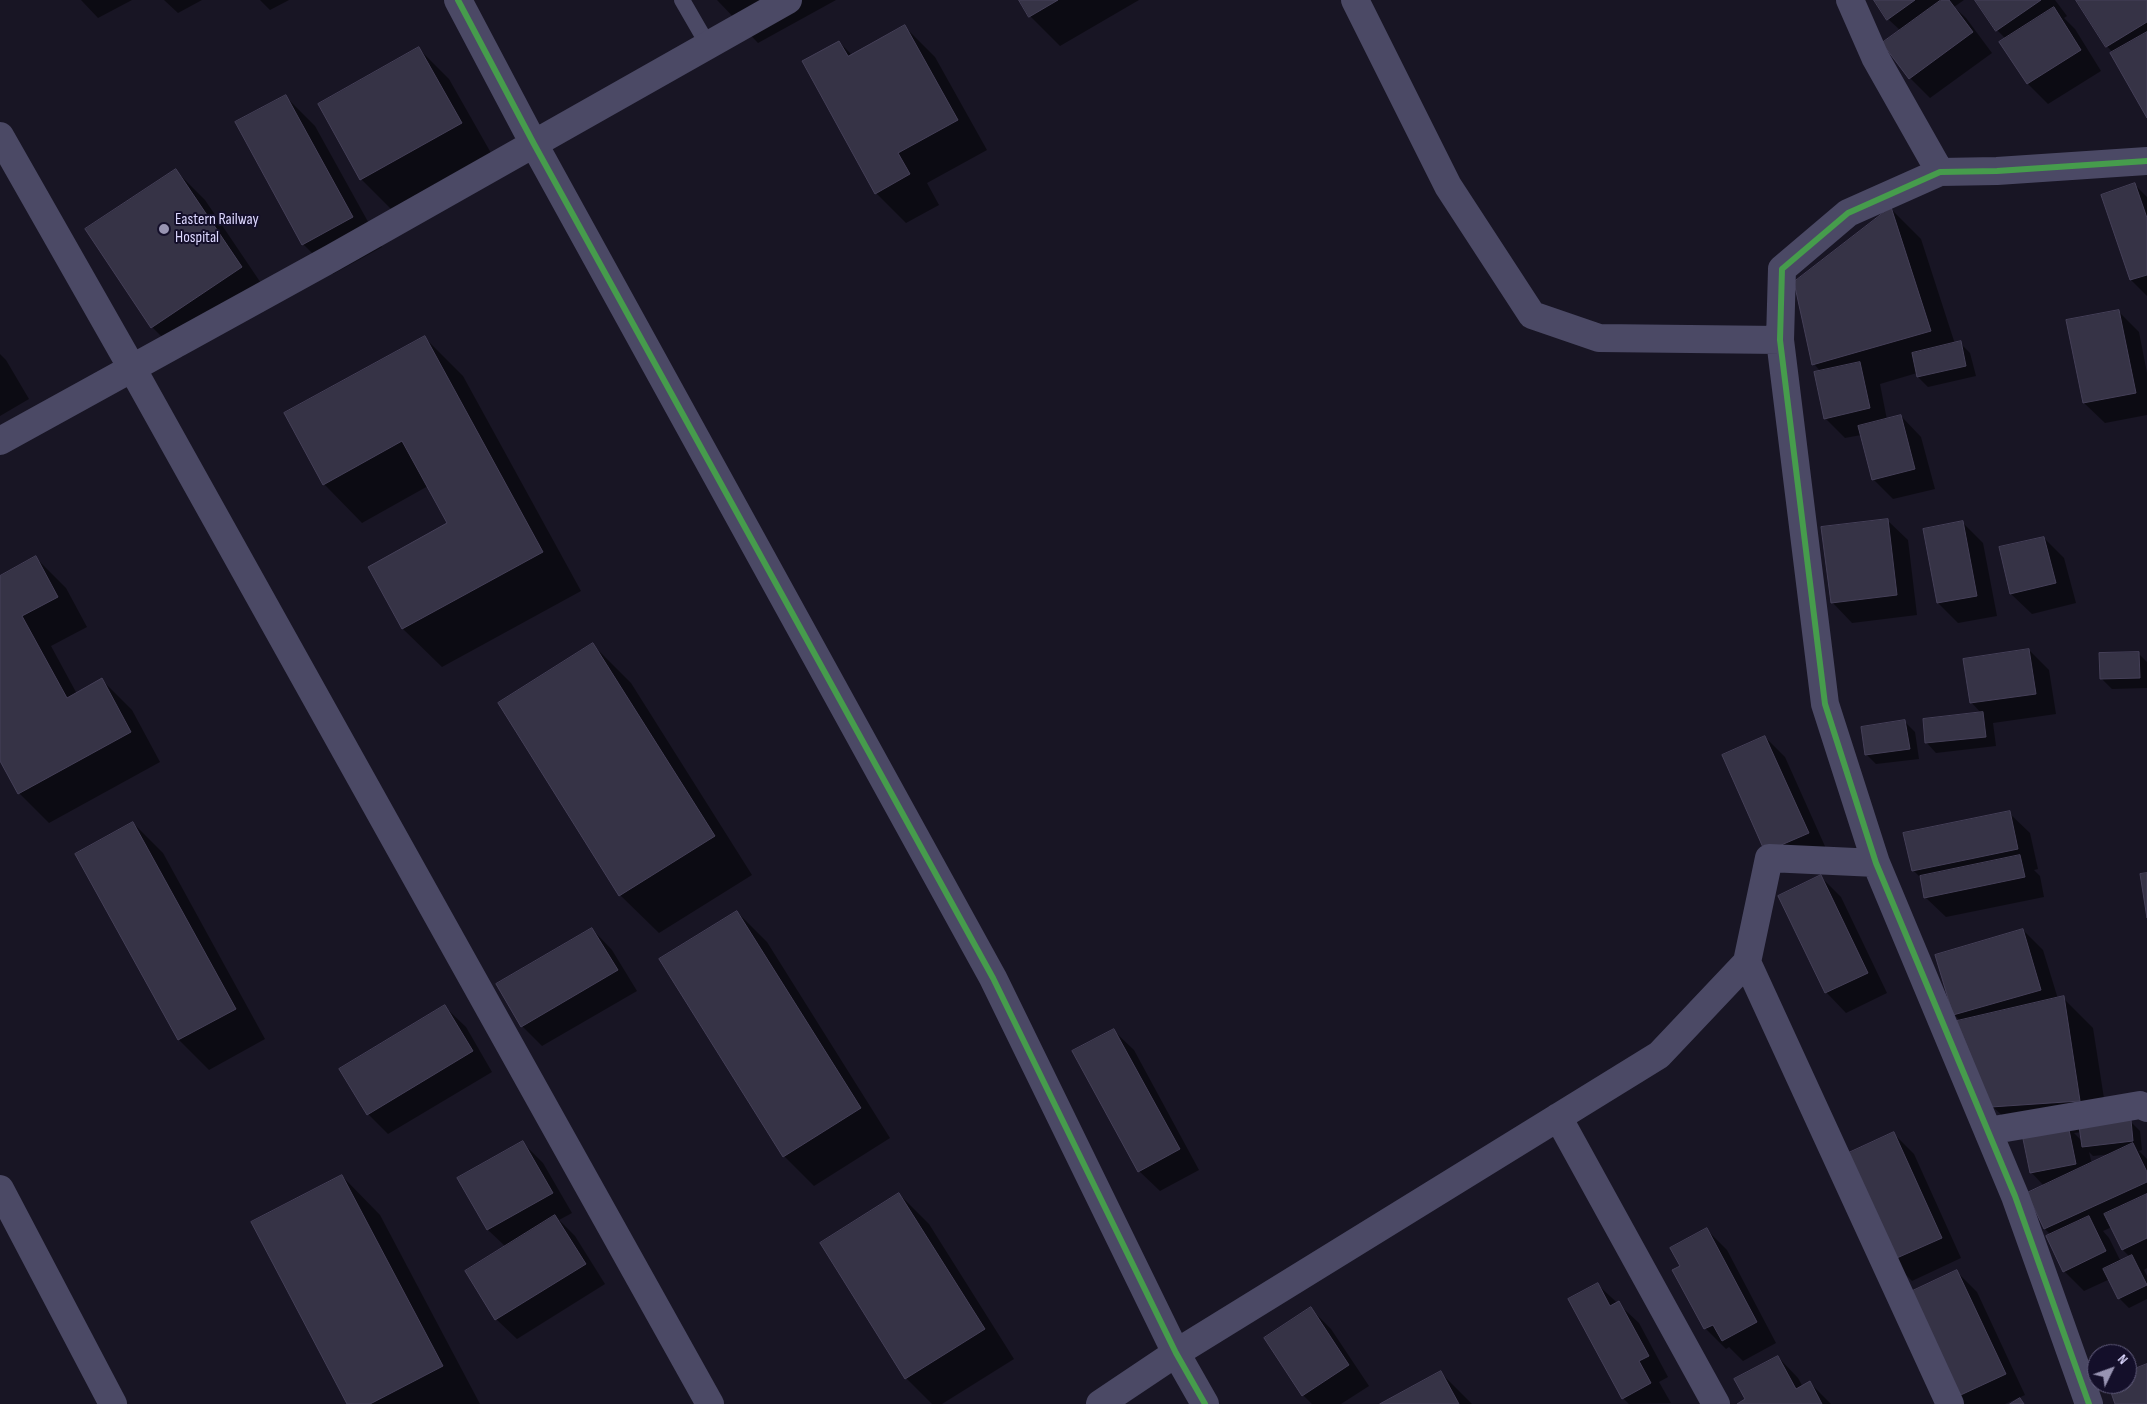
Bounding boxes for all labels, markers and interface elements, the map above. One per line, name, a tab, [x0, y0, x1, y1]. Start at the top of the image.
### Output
place label: Eastern Railway Hospital	[175, 210, 259, 248]
marker: Eastern Railway Hospital	[157, 222, 171, 236]
north arrow	[2087, 1344, 2137, 1394]
text: N	[2114, 1351, 2132, 1368]

